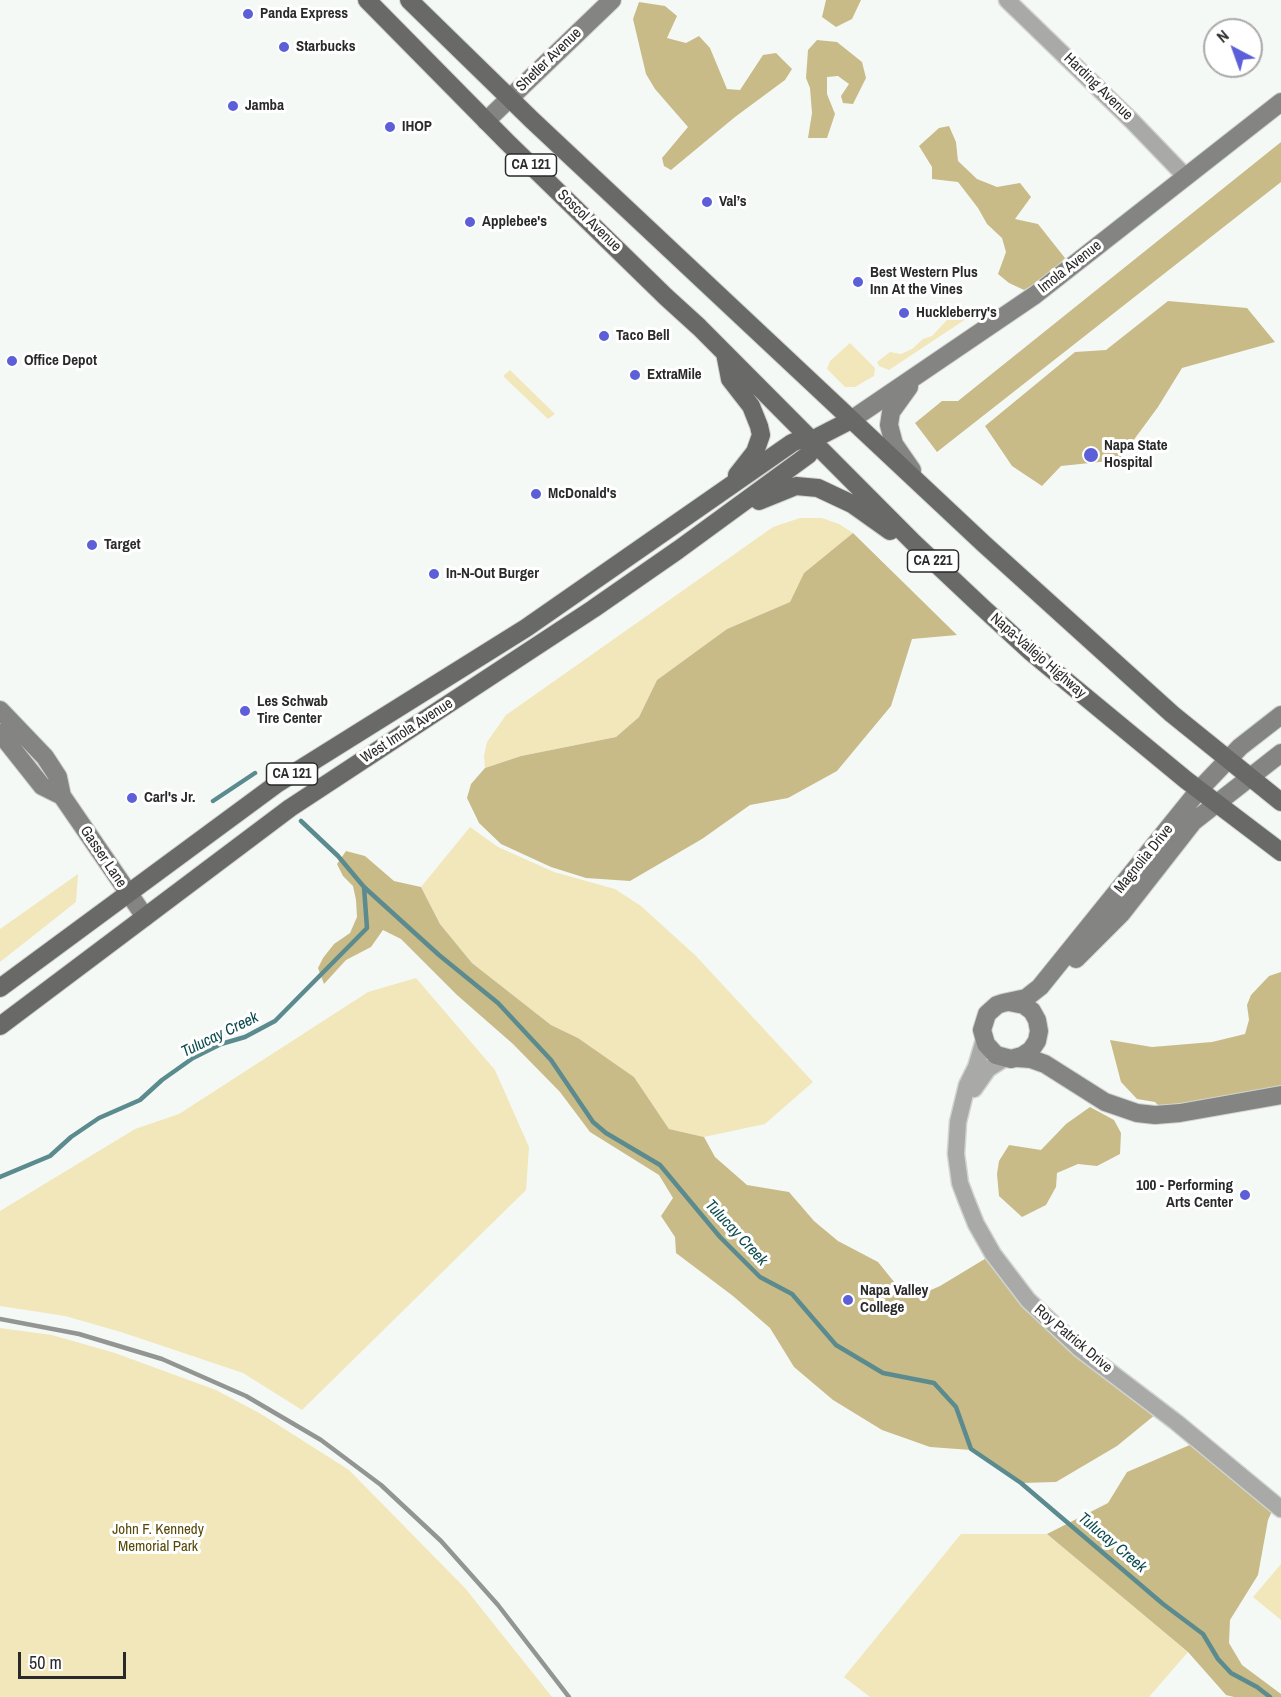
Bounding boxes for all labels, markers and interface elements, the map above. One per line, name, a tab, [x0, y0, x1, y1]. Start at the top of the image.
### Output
place label: Panda Express	[260, 5, 348, 23]
marker: Panda Express	[241, 7, 255, 21]
north arrow	[1203, 18, 1263, 78]
street label: Shetler Avenue	[513, 24, 585, 96]
text: N	[1212, 25, 1233, 47]
place label: Starbucks	[296, 38, 355, 56]
marker: Starbucks	[277, 40, 291, 54]
street label: Harding Avenue	[1060, 50, 1136, 124]
place label: Jamba	[245, 97, 284, 115]
marker: Jamba	[226, 99, 240, 113]
place label: IHOP	[402, 118, 432, 136]
marker: IHOP	[383, 120, 397, 134]
road number: CA 121	[506, 154, 556, 176]
street label: Soscol Avenue	[553, 186, 625, 256]
place label: Val’s	[719, 193, 747, 211]
marker: Val’s	[700, 195, 714, 209]
place label: Applebee's	[482, 213, 547, 231]
marker: Applebee's	[463, 215, 477, 229]
street label: Imola Avenue	[1035, 237, 1105, 297]
place label: Best Western Plus Inn At the Vines	[870, 264, 978, 299]
marker: Best Western Plus Inn At the Vines	[851, 275, 865, 289]
place label: Huckleberry's	[916, 304, 997, 322]
marker: Huckleberry's	[897, 306, 911, 320]
place label: Taco Bell	[616, 327, 670, 345]
marker: Taco Bell	[597, 329, 611, 343]
place label: Office Depot	[24, 352, 97, 370]
marker: Office Depot	[5, 354, 19, 368]
place label: ExtraMile	[647, 366, 702, 384]
marker: ExtraMile	[628, 368, 642, 382]
place label: Napa State Hospital	[1104, 437, 1168, 472]
marker: Napa State Hospital	[1082, 446, 1100, 464]
place label: McDonald's	[548, 485, 617, 503]
marker: McDonald's	[529, 487, 543, 501]
place label: Target	[104, 536, 141, 554]
marker: Target	[85, 538, 99, 552]
road number: CA 221	[908, 550, 958, 572]
place label: In-N-Out Burger	[446, 565, 539, 583]
marker: In-N-Out Burger	[427, 567, 441, 581]
street label: Napa-Vallejo Highway	[987, 610, 1089, 702]
place label: Les Schwab Tire Center	[257, 693, 328, 728]
street label: West Imola Avenue	[358, 695, 456, 767]
marker: Les Schwab Tire Center	[238, 704, 252, 718]
road number: CA 121	[266, 763, 318, 785]
place label: Carl's Jr.	[144, 789, 195, 807]
marker: Carl's Jr.	[125, 791, 139, 805]
street label: Magnolia Drive	[1111, 821, 1177, 897]
street label: Gasser Lane	[76, 823, 130, 891]
water label: Tulucay Creek	[178, 1008, 262, 1062]
place label: 100 - Performing Arts Center	[1136, 1177, 1233, 1212]
marker: 100 - Performing Arts Center	[1238, 1188, 1252, 1202]
water label: Tulucay Creek	[701, 1196, 771, 1270]
place label: Napa Valley College	[860, 1282, 928, 1317]
marker: Napa Valley College	[841, 1293, 855, 1307]
street label: Roy Patrick Drive	[1030, 1301, 1116, 1377]
water label: Tulucay Creek	[1074, 1509, 1150, 1577]
park label: John F. Kennedy Memorial Park	[112, 1521, 204, 1556]
scale bar	[21, 1640, 129, 1678]
text: 50 m	[29, 1650, 62, 1675]

